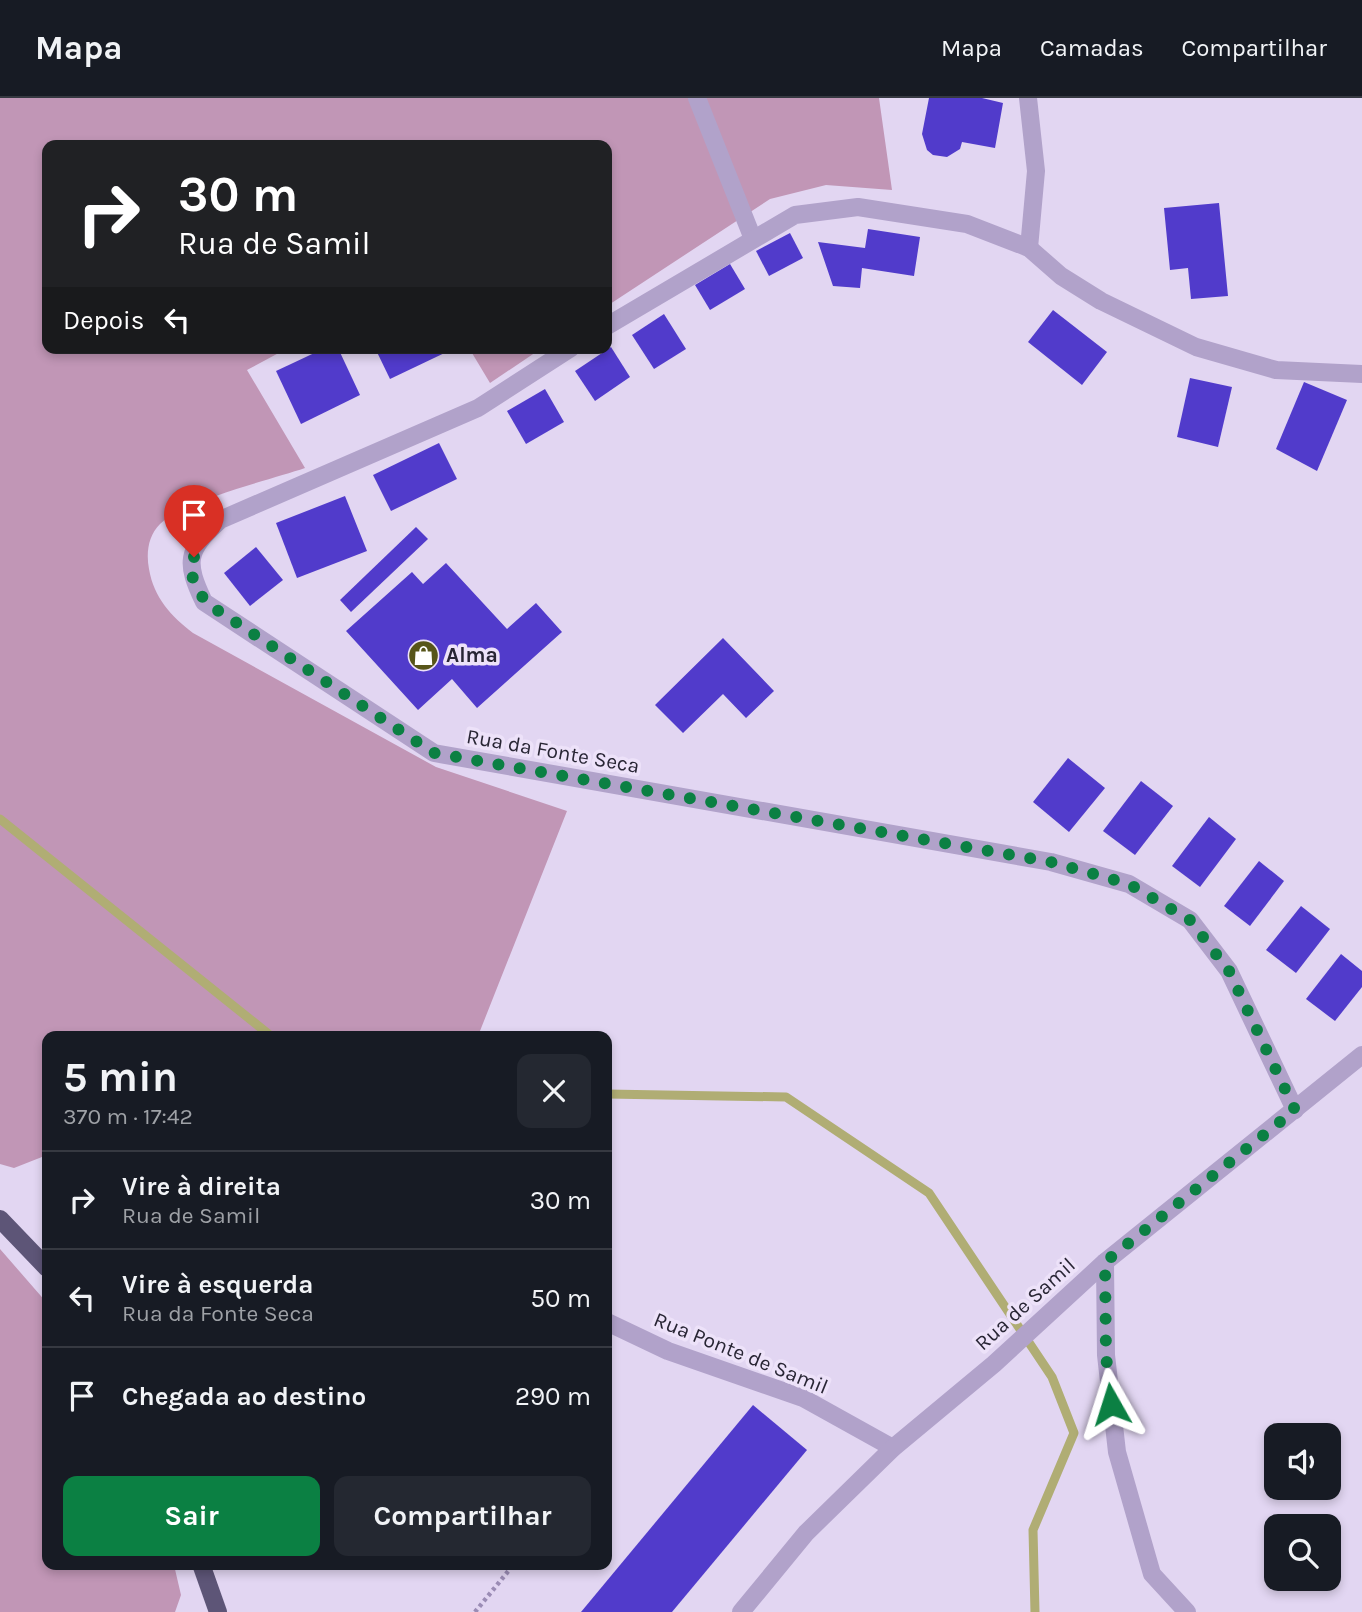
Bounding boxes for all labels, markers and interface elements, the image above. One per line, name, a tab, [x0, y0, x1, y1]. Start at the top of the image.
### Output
text: Mapa	[35, 29, 123, 67]
text: Mapa	[941, 34, 1002, 62]
text: Camadas	[1040, 34, 1144, 62]
text: Compartilhar	[1182, 34, 1327, 62]
text: 30 m	[178, 166, 298, 223]
icon: right	[63, 168, 154, 259]
text: Rua de Samil	[178, 225, 371, 262]
icon: left	[158, 301, 196, 339]
text: Depois	[63, 305, 144, 336]
pin	[164, 485, 224, 557]
icon: arrive	[175, 496, 213, 534]
shop icon: Alma	[406, 638, 440, 672]
place label: Alma	[446, 643, 498, 667]
street label: Rua da Fonte Seca	[465, 724, 641, 778]
text: 5 min	[63, 1052, 178, 1102]
button: close	[517, 1054, 591, 1128]
text: 370 m · 17:42	[63, 1103, 193, 1130]
text: Vire à direita	[122, 1171, 281, 1202]
icon: right	[63, 1181, 101, 1219]
text: 30 m	[530, 1185, 591, 1216]
text: Rua de Samil	[122, 1202, 260, 1229]
street label: Rua de Samil	[970, 1253, 1080, 1355]
text: Vire à esquerda	[122, 1269, 313, 1300]
icon: left	[63, 1279, 101, 1317]
text: 50 m	[530, 1283, 591, 1314]
text: Rua da Fonte Seca	[122, 1300, 314, 1327]
street label: Rua Ponte de Samil	[650, 1307, 832, 1399]
position arrow	[1074, 1367, 1148, 1441]
icon: arrive	[63, 1377, 101, 1415]
text: Chegada ao destino	[122, 1381, 366, 1412]
text: 290 m	[515, 1381, 591, 1412]
map controls	[1264, 1423, 1341, 1591]
button: sound	[1264, 1423, 1341, 1500]
button: Sair	[63, 1476, 320, 1556]
button: Compartilhar	[334, 1476, 591, 1556]
button: search	[1264, 1514, 1341, 1591]

